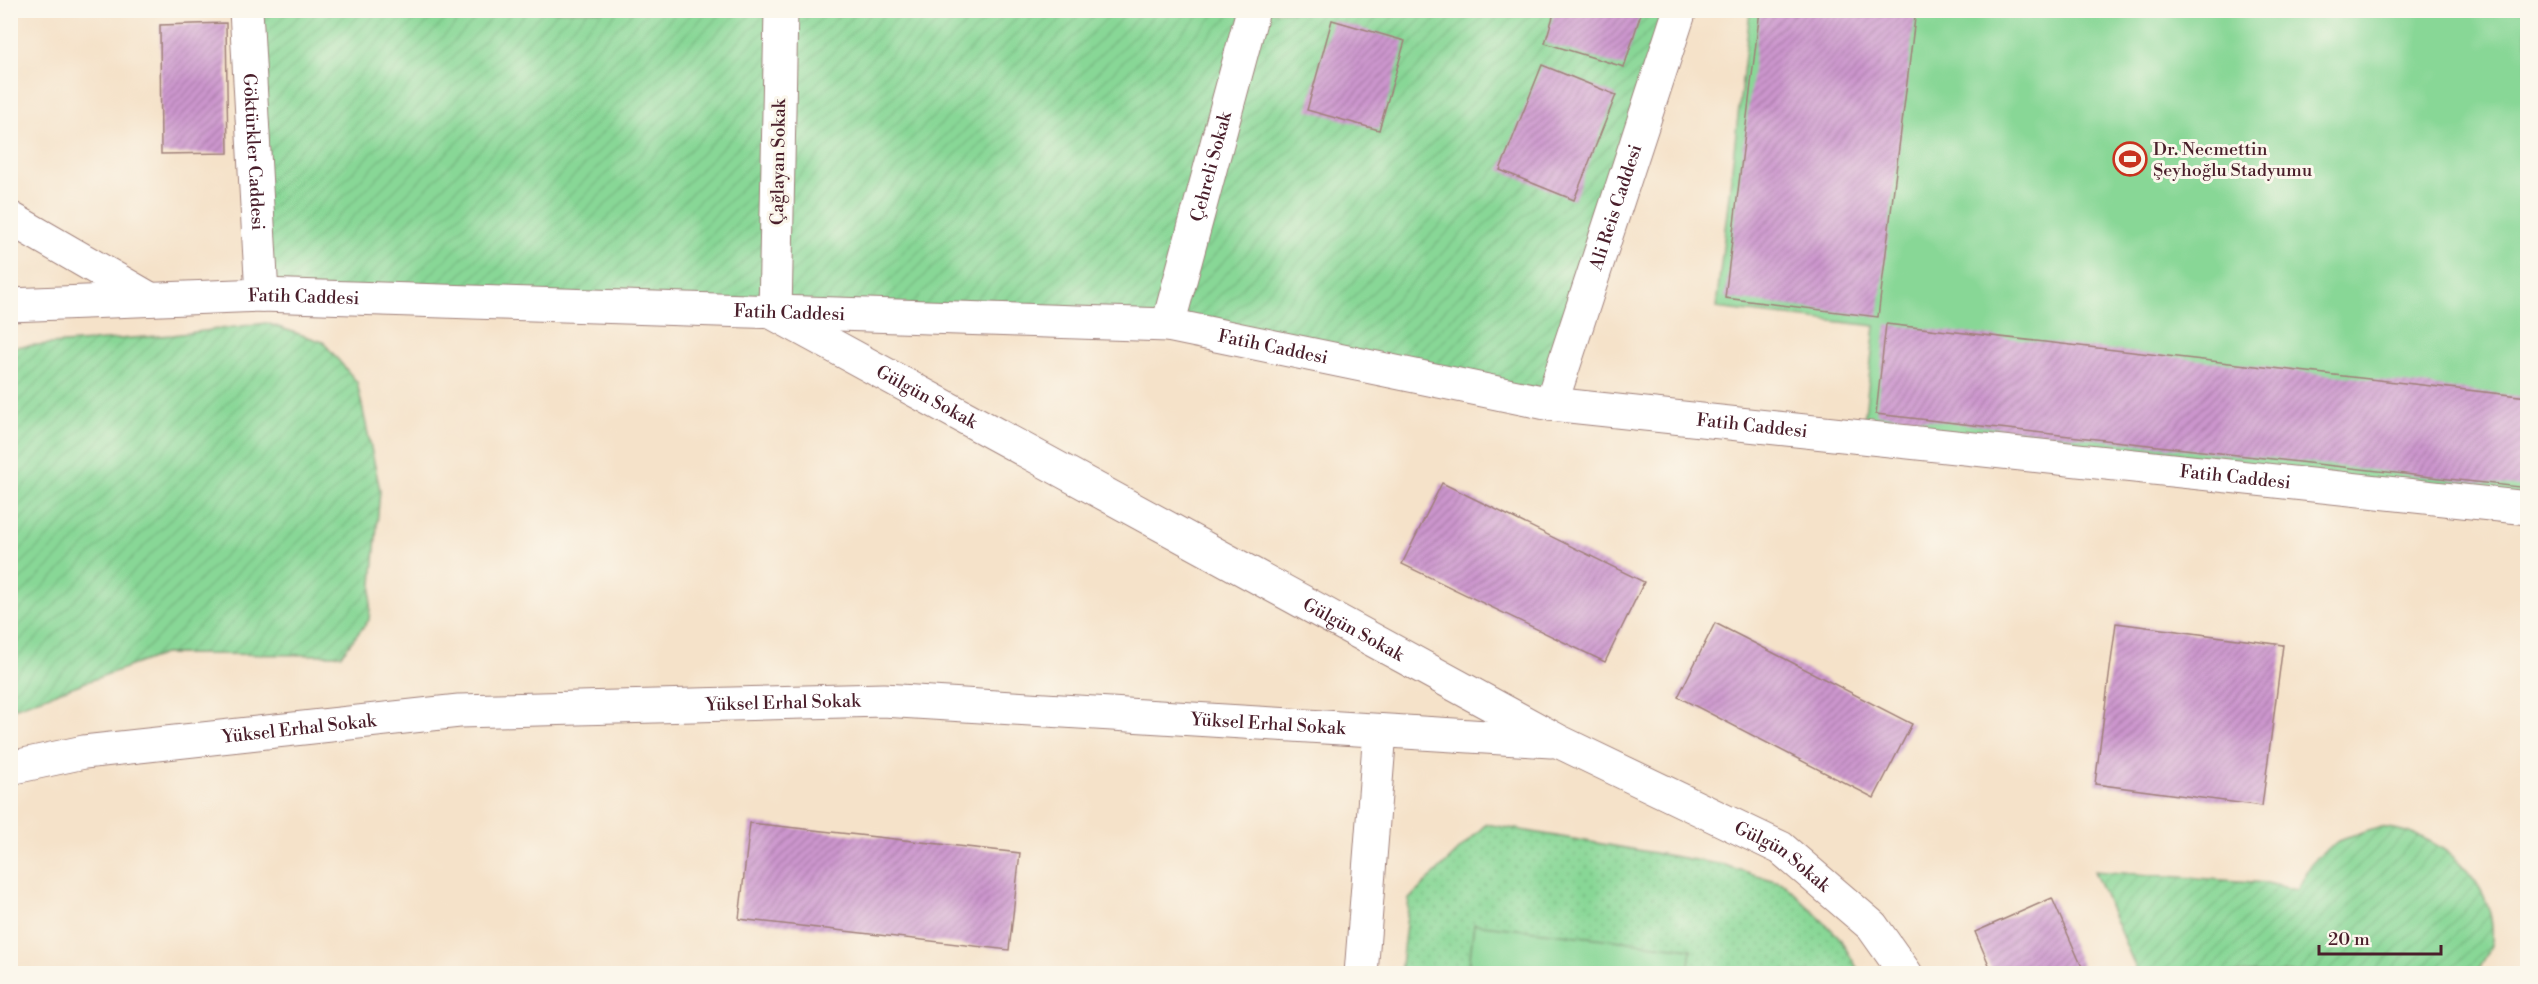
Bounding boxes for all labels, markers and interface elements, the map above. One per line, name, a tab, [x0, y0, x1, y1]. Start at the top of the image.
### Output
street label: Göktürkler Caddesi	[238, 73, 269, 231]
street label: Çağlayan Sokak	[766, 97, 791, 225]
street label: Çehreli Sokak	[1185, 108, 1237, 224]
place label: Dr. Necmettin Şeyhoğlu Stadyumu	[2153, 138, 2313, 182]
street label: Ali Reis Caddesi	[1584, 141, 1647, 274]
sports icon: Dr. Necmettin Şeyhoğlu Stadyumu	[2112, 141, 2148, 177]
street label: Fatih Caddesi	[248, 284, 360, 310]
street label: Fatih Caddesi	[733, 300, 846, 326]
street label: Fatih Caddesi	[1216, 325, 1330, 370]
street label: Gülgün Sokak	[872, 360, 983, 435]
street label: Fatih Caddesi	[1695, 409, 1809, 443]
street label: Fatih Caddesi	[2179, 460, 2292, 495]
street label: Gülgün Sokak	[1299, 593, 1409, 668]
street label: Yüksel Erhal Sokak	[704, 690, 862, 717]
street label: Yüksel Erhal Sokak	[1189, 708, 1348, 740]
street label: Yüksel Erhal Sokak	[220, 709, 379, 749]
street label: Gülgün Sokak	[1731, 816, 1836, 898]
scale bar	[2319, 918, 2440, 956]
text: 20 m	[2328, 928, 2370, 951]

